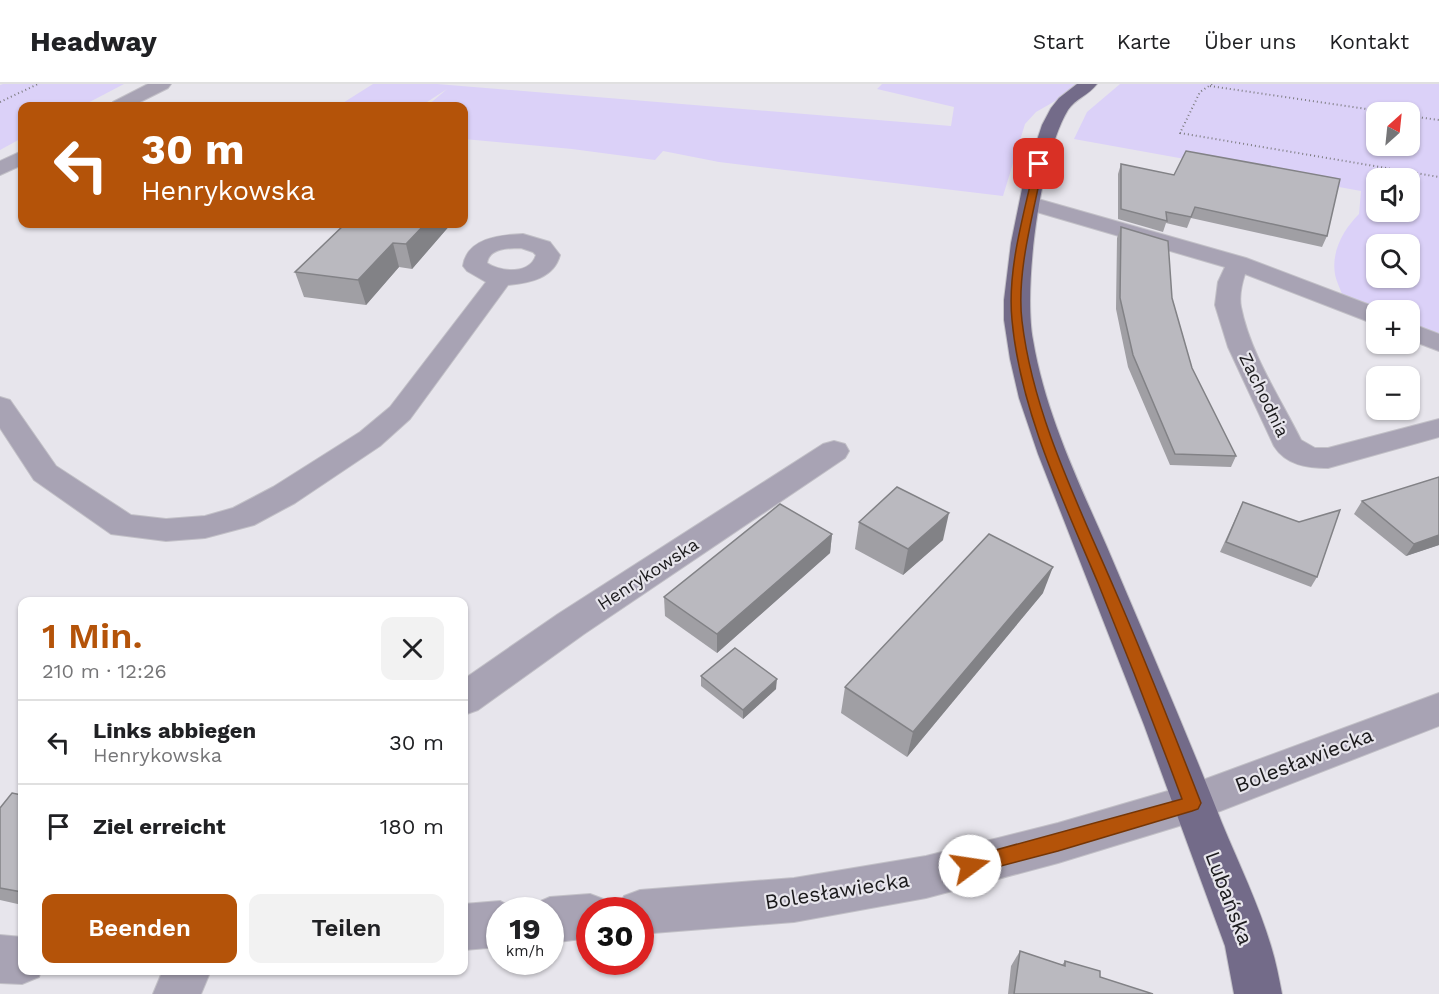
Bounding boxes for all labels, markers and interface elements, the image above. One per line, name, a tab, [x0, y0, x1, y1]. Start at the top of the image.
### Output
text: Headway	[30, 25, 157, 58]
text: Start	[1033, 29, 1084, 54]
text: Karte	[1117, 29, 1171, 54]
text: Über uns	[1204, 29, 1296, 54]
text: Kontakt	[1329, 29, 1409, 54]
north arrow	[1366, 102, 1420, 156]
map controls	[1366, 102, 1420, 420]
text: 30 m	[141, 125, 245, 174]
icon: left	[42, 126, 120, 204]
pin	[1013, 138, 1064, 189]
icon: arrive	[1022, 147, 1055, 180]
button: sound	[1366, 168, 1420, 222]
text: Henrykowska	[141, 175, 315, 207]
button: search	[1366, 234, 1420, 288]
button: +	[1366, 300, 1420, 354]
street label: Zachodnia	[1235, 349, 1294, 440]
button: −	[1366, 366, 1420, 420]
street label: Henrykowska	[593, 533, 702, 614]
text: 1 Min.	[42, 615, 143, 657]
button: close	[381, 617, 444, 680]
text: 210 m · 12:26	[42, 659, 167, 683]
text: Links abbiegen	[93, 718, 256, 743]
street label: Bolesławiecka	[1231, 722, 1377, 797]
icon: left	[42, 726, 75, 759]
text: 30 m	[389, 730, 444, 755]
text: Henrykowska	[93, 743, 222, 767]
icon: arrive	[42, 810, 75, 843]
text: Ziel erreicht	[93, 814, 226, 839]
text: 180 m	[380, 814, 444, 839]
position arrow	[938, 834, 1002, 898]
street label: Lubańska	[1200, 848, 1259, 948]
street label: Bolesławiecka	[763, 867, 911, 914]
button: Beenden	[42, 894, 237, 963]
button: Teilen	[249, 894, 444, 963]
speed limit sign: 30	[576, 897, 654, 975]
text: 19	[509, 911, 541, 946]
text: km/h	[506, 942, 544, 960]

